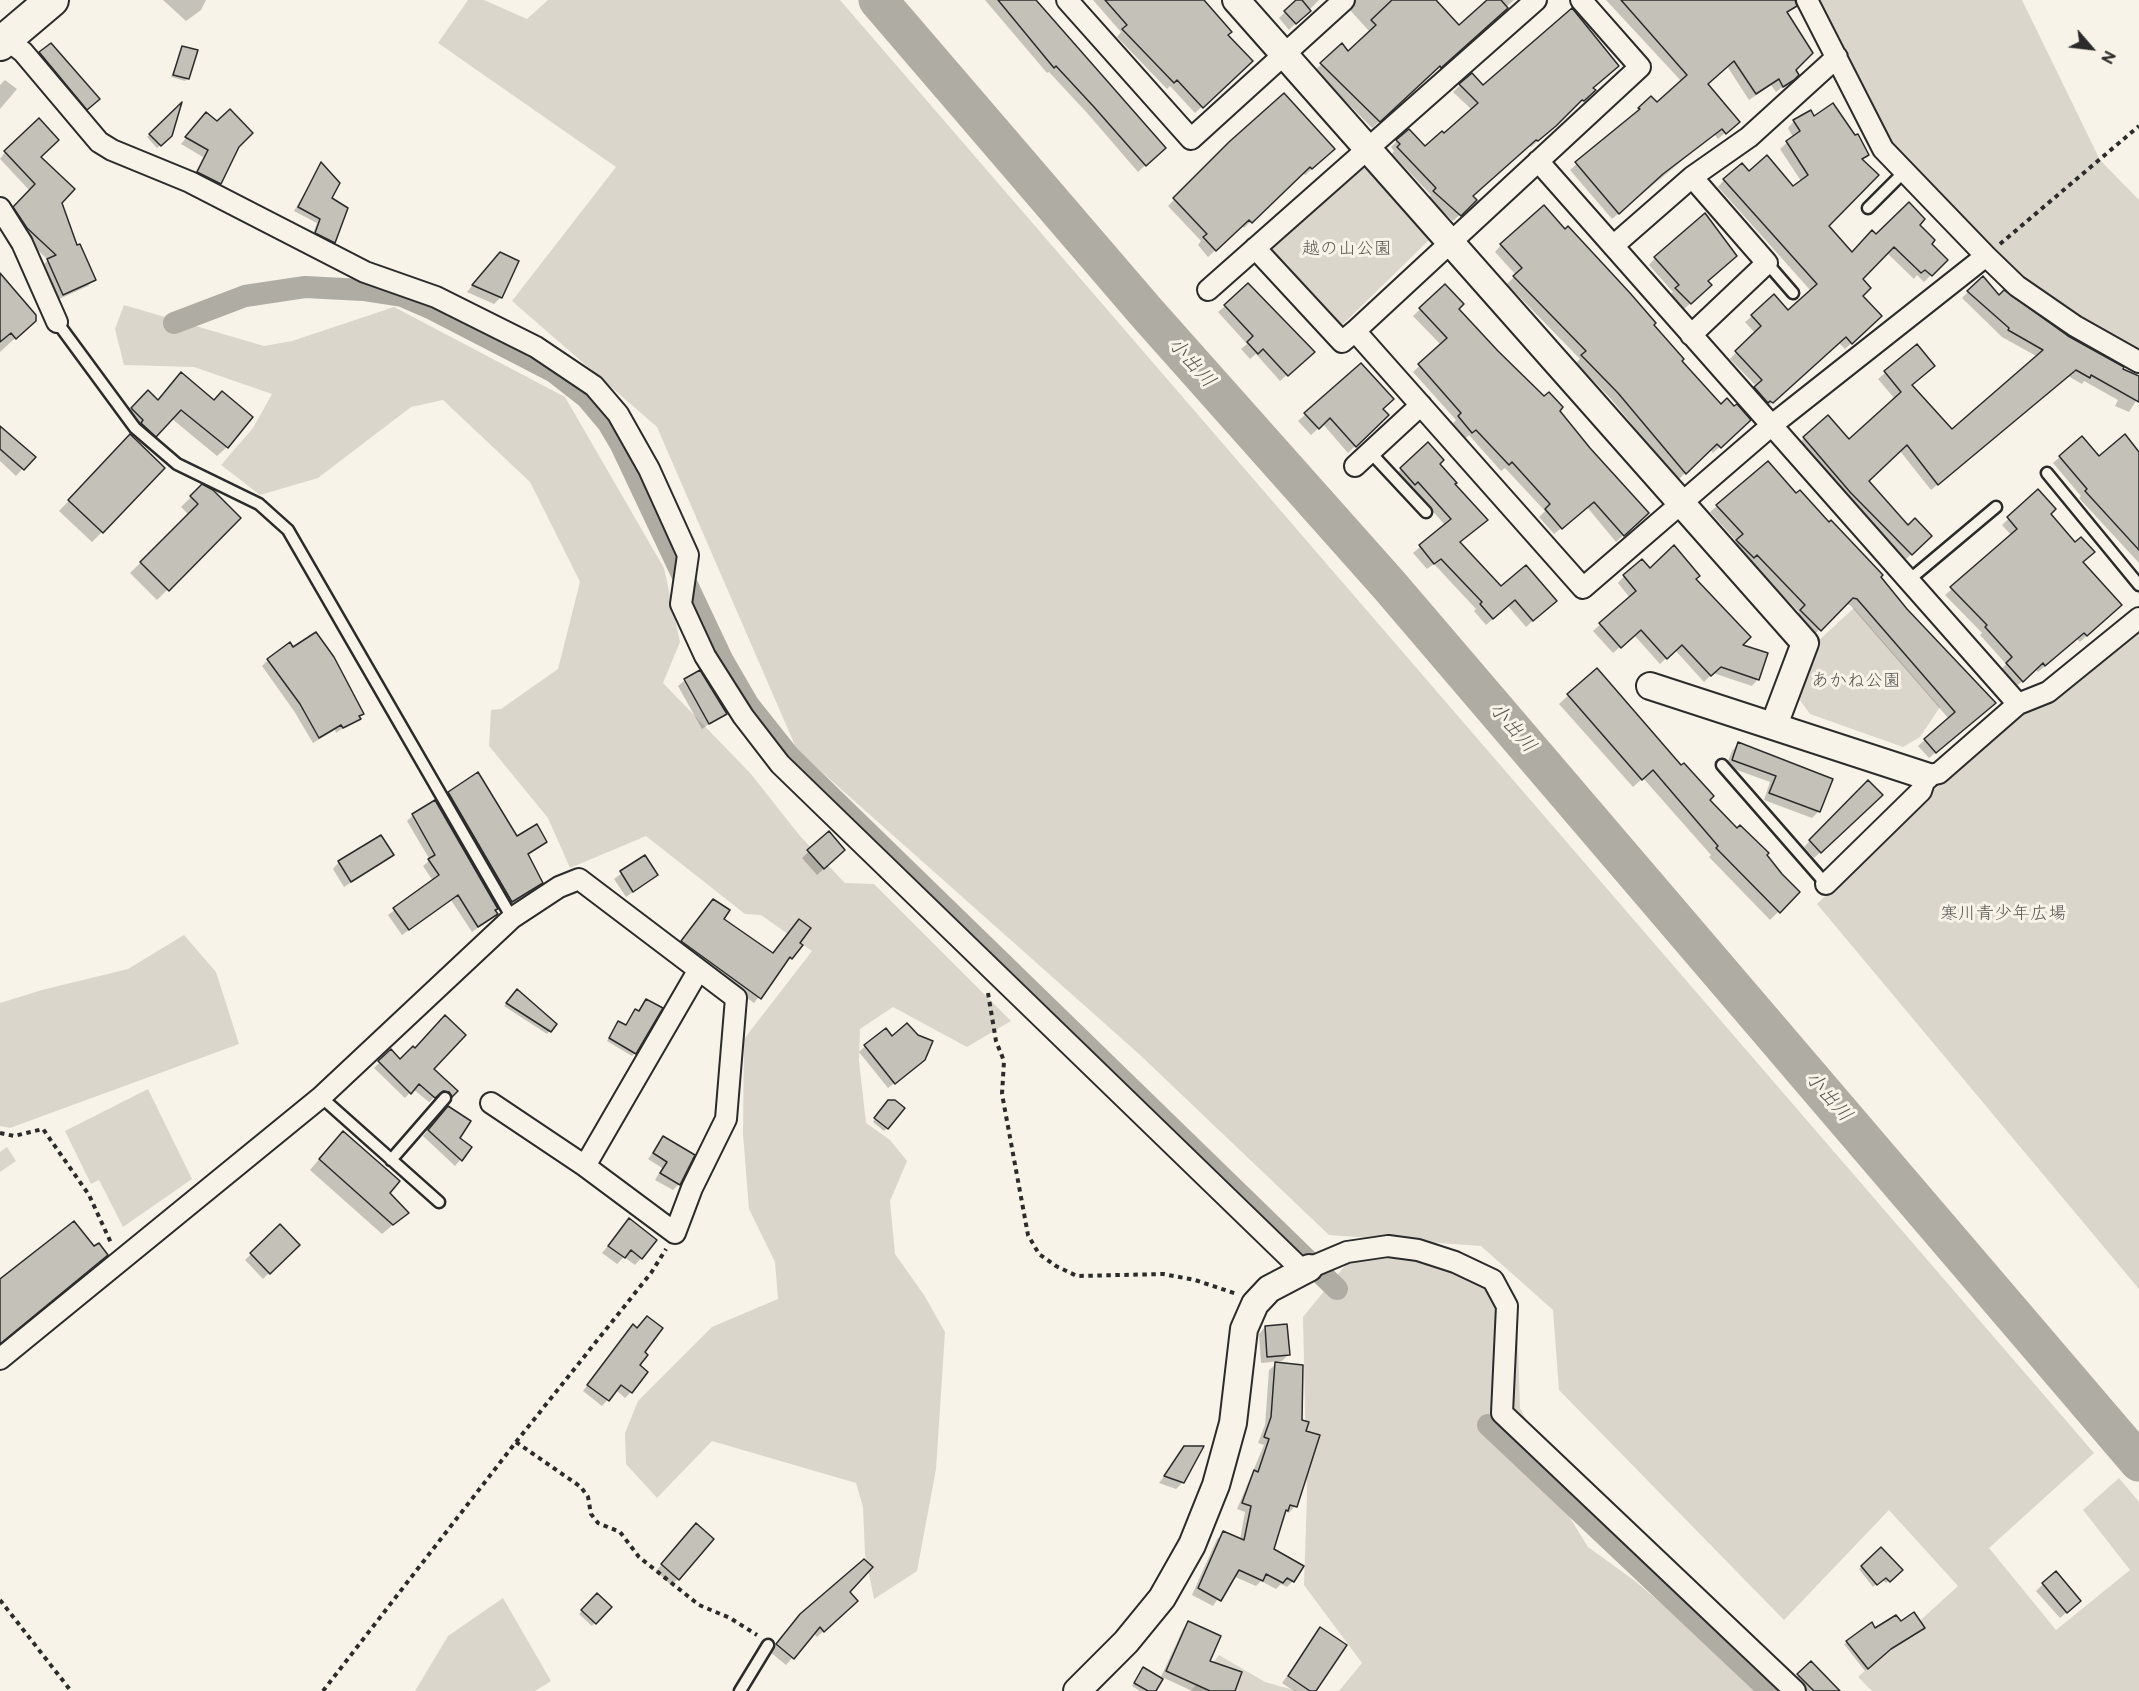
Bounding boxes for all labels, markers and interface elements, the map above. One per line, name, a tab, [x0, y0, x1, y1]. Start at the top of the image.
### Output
north arrow	[2061, 18, 2121, 78]
text: N	[2096, 47, 2119, 66]
park label: 越の山公園	[1302, 238, 1392, 260]
water label: 小出川	[1162, 333, 1220, 393]
park label: あかね公園	[1811, 670, 1901, 692]
water label: 小出川	[1483, 697, 1541, 759]
park label: 寒川青少年広場	[1940, 903, 2066, 925]
water label: 小出川	[1799, 1066, 1857, 1128]

